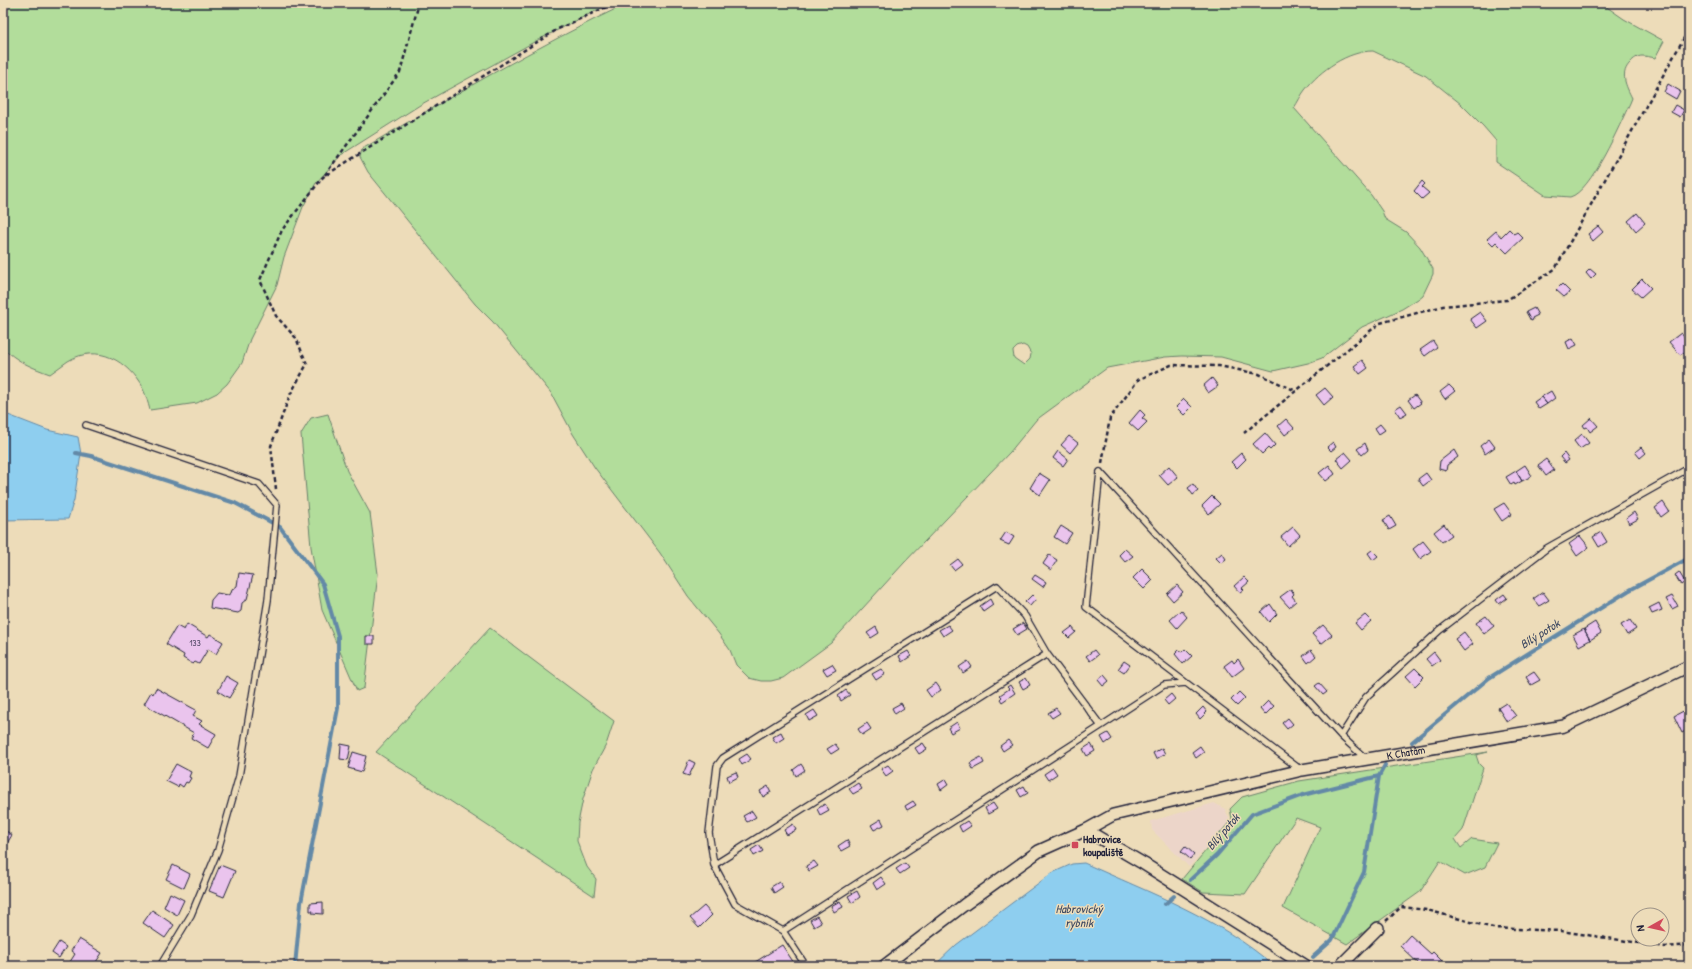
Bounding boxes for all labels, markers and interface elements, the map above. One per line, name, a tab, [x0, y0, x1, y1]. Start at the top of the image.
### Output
water label: Bílý potok	[1517, 614, 1564, 652]
house number: 133	[189, 637, 201, 649]
street label: K Chatám	[1386, 742, 1427, 763]
water label: Bílý potok	[1202, 809, 1244, 854]
place label: Habrovice koupaliště	[1083, 832, 1124, 860]
marker: Habrovice koupaliště	[1070, 840, 1080, 850]
water label: Habrovický rybník	[1056, 900, 1104, 931]
north arrow	[1630, 907, 1670, 947]
text: N	[1633, 924, 1647, 932]

